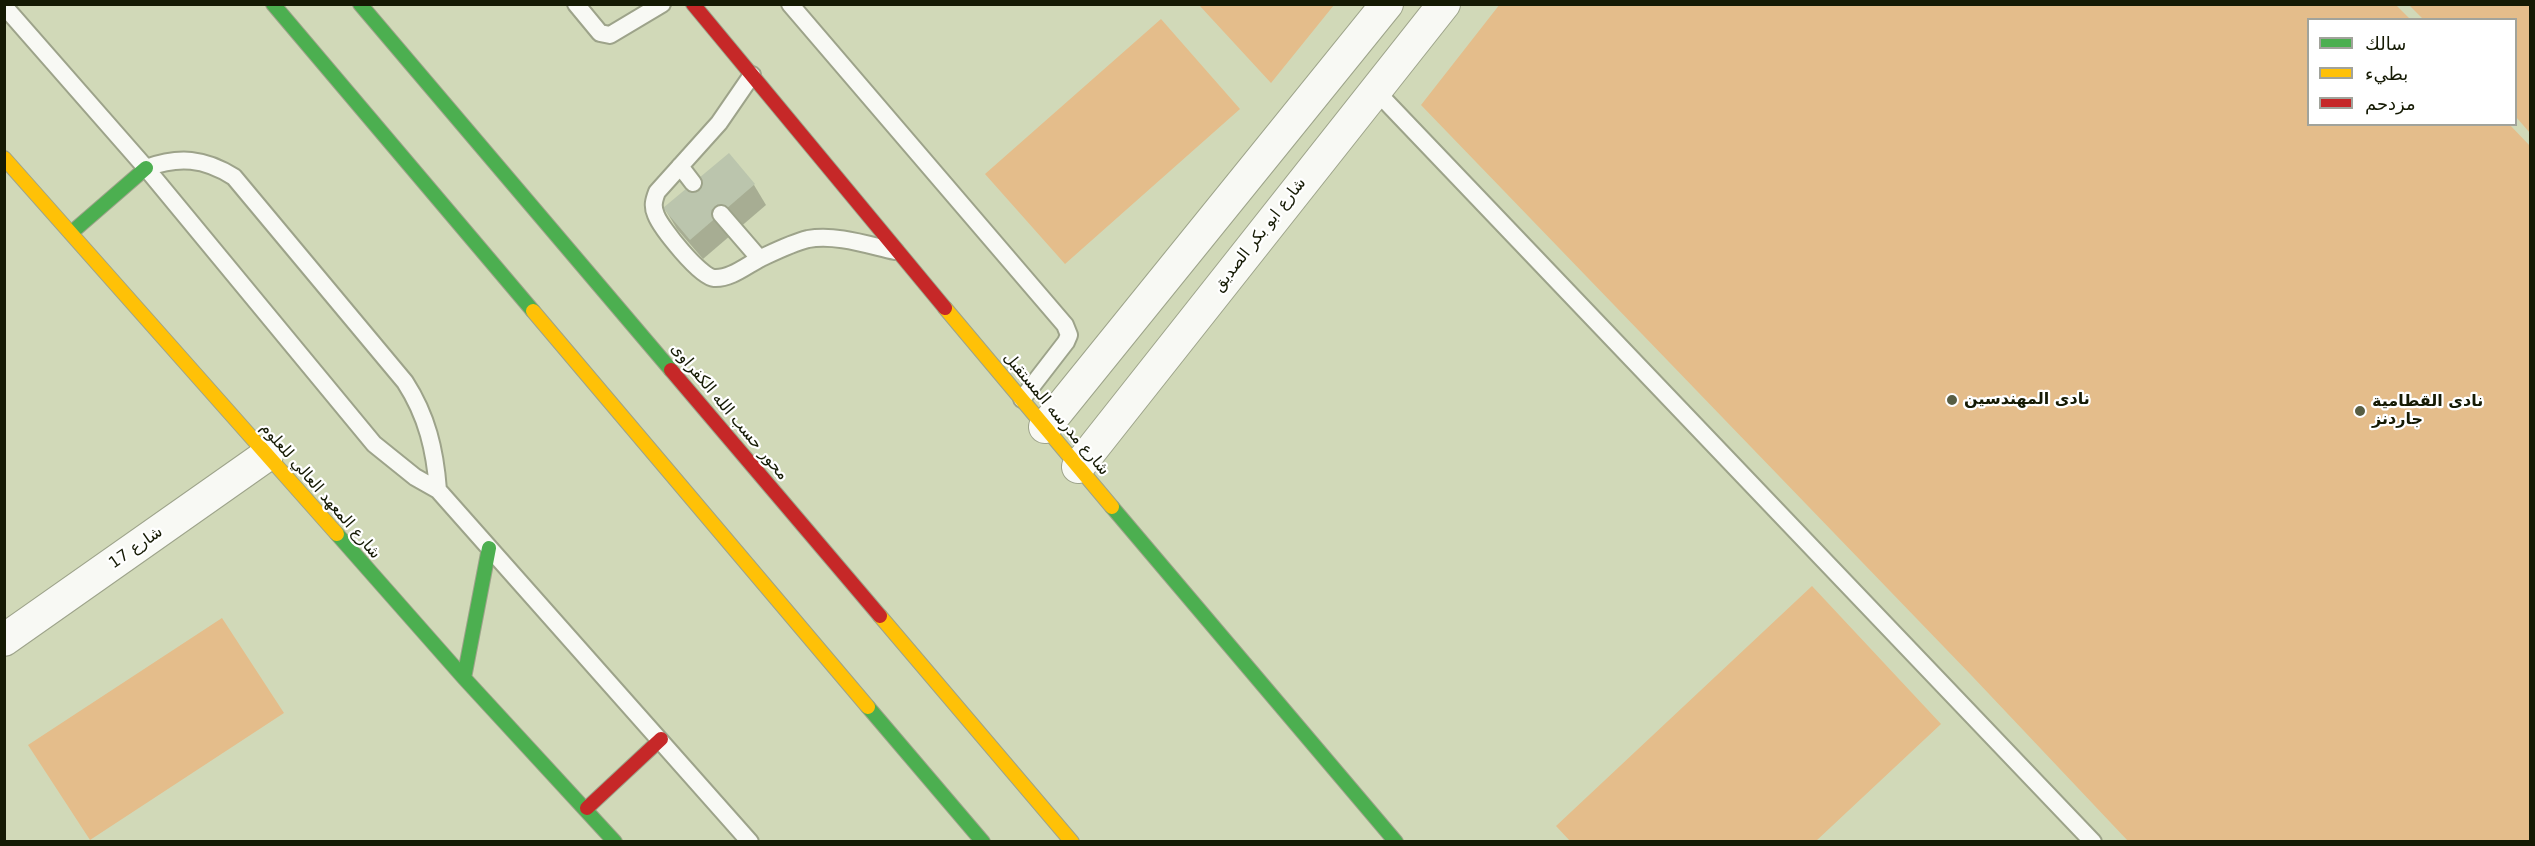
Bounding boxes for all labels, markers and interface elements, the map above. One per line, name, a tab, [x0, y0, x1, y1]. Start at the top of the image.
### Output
legend	[2307, 18, 2517, 126]
text: سالك	[2365, 33, 2406, 54]
text: بطيء	[2365, 63, 2408, 84]
text: مزدحم	[2365, 93, 2416, 114]
street label: شارع ابو بكر الصديق	[1209, 174, 1311, 296]
street label: محور حسب الله الكفراوى	[666, 340, 792, 484]
street label: شارع مدرسه المستقبل	[999, 348, 1113, 480]
place label: نادى المهندسين	[1964, 390, 2090, 410]
place label: نادى القطامية جاردنز	[2372, 392, 2483, 430]
marker: نادى المهندسين	[1945, 393, 1959, 407]
marker: نادى القطامية جاردنز	[2353, 404, 2367, 418]
street label: شارع المعهد العالي للعلوم	[256, 419, 384, 563]
street label: شارع 17	[106, 523, 166, 573]

